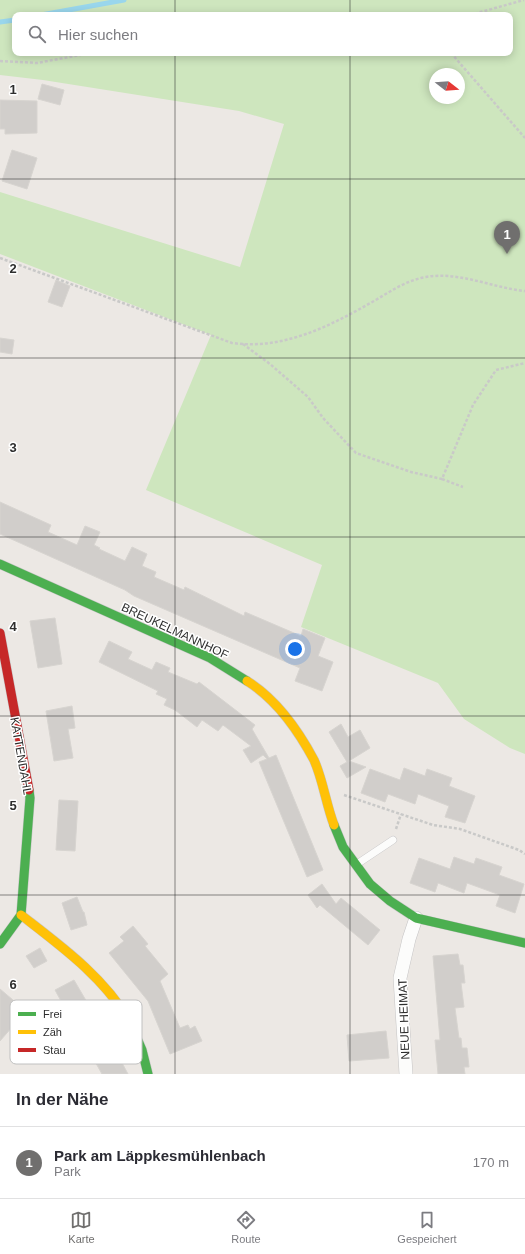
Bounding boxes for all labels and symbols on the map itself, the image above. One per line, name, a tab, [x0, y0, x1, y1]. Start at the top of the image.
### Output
north arrow	[429, 68, 465, 104]
text: 1	[9, 82, 17, 97]
pin: 1	[494, 221, 520, 254]
text: 2	[9, 261, 17, 276]
text: 3	[9, 440, 17, 455]
street label: BREUKELMANNHOF	[119, 600, 231, 662]
text: 4	[9, 619, 17, 634]
your location	[285, 639, 305, 659]
street label: KATTENDAHL	[7, 716, 35, 796]
text: 5	[9, 798, 17, 813]
text: 6	[9, 977, 17, 992]
street label: NEUE HEIMAT	[396, 978, 412, 1060]
legend	[10, 1000, 142, 1064]
text: Frei	[43, 1008, 62, 1020]
text: Zäh	[43, 1026, 62, 1038]
text: Stau	[43, 1044, 66, 1056]

